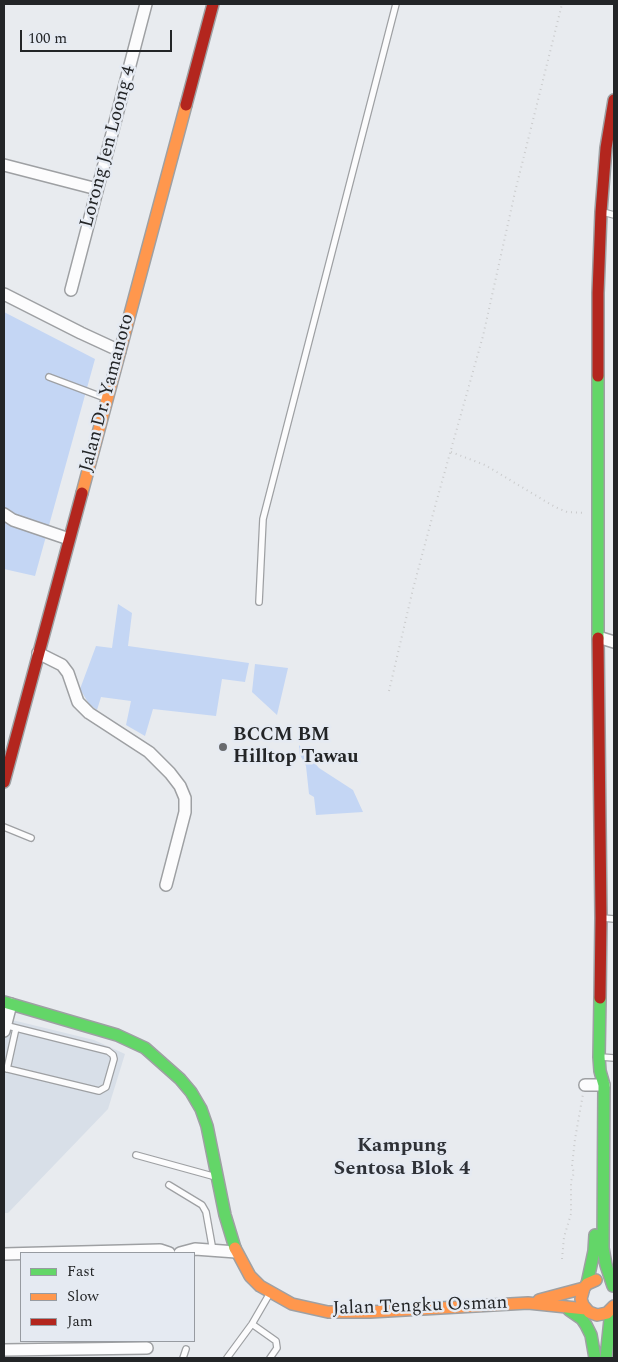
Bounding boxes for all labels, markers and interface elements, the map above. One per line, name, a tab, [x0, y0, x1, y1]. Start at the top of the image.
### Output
scale bar	[22, 20, 175, 52]
text: 100 m	[28, 27, 67, 50]
street label: Lorong Jen Loong 4	[76, 64, 142, 230]
street label: Jalan Dr. Yamanoto	[76, 311, 140, 475]
place label: BCCM BM Hilltop Tawau	[233, 725, 359, 769]
marker: BCCM BM Hilltop Tawau	[217, 741, 229, 753]
district label: Kampung Sentosa Blok 4	[334, 1135, 470, 1182]
legend	[20, 1252, 195, 1342]
text: Fast	[67, 1260, 95, 1283]
text: Slow	[67, 1285, 99, 1308]
street label: Jalan Tengku Osman	[332, 1293, 508, 1321]
text: Jam	[67, 1310, 93, 1333]

